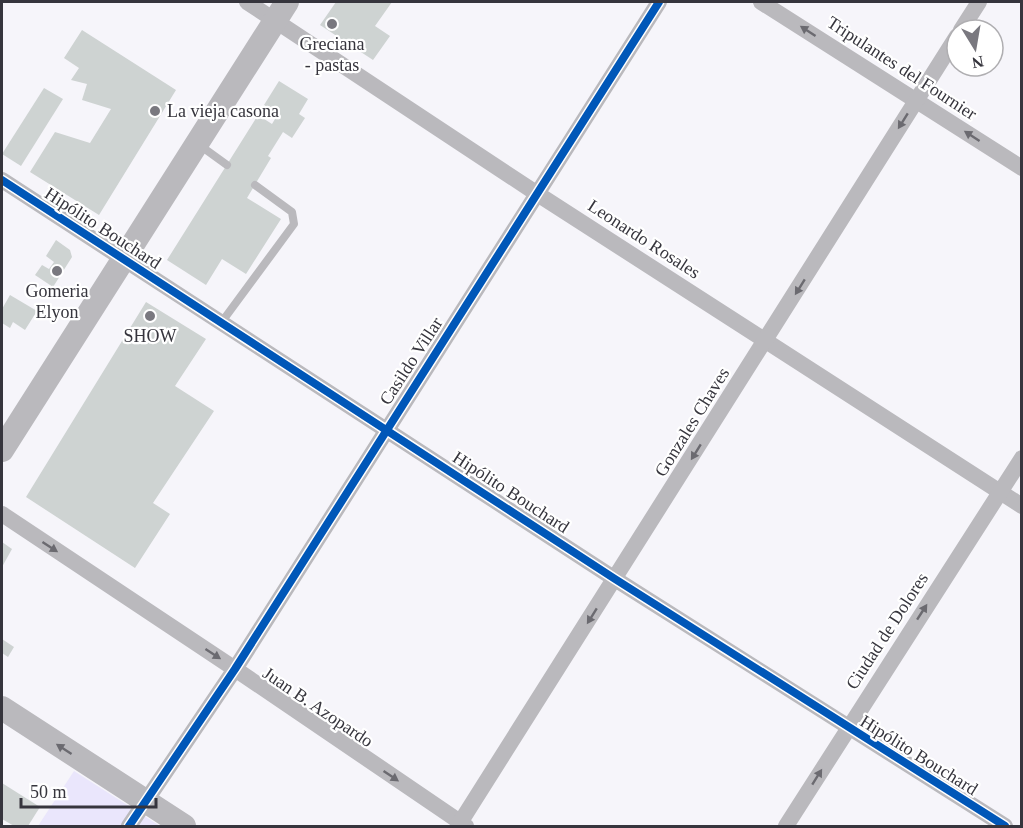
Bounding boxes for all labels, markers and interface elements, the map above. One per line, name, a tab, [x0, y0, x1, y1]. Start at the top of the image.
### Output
street label: Tripulantes del Fournier	[823, 12, 981, 124]
marker: Greciana - pastas	[325, 17, 339, 31]
north arrow	[945, 18, 1005, 78]
one-way arrow	[800, 26, 816, 37]
place label: Greciana - pastas	[300, 34, 364, 75]
text: N	[970, 53, 985, 72]
place label: La vieja casona	[167, 101, 279, 121]
marker: La vieja casona	[148, 104, 162, 118]
one-way arrow	[898, 113, 909, 129]
one-way arrow	[964, 131, 980, 142]
street label: Hipólito Bouchard	[41, 183, 165, 273]
street label: Leonardo Rosales	[584, 195, 704, 283]
marker: Gomeria Elyon	[50, 264, 64, 278]
one-way arrow	[795, 278, 806, 295]
place label: Gomeria Elyon	[26, 281, 88, 322]
marker: SHOW	[143, 309, 157, 323]
street label: Casildo Villar	[375, 314, 447, 408]
place label: SHOW	[124, 326, 177, 346]
street label: Gonzales Chaves	[651, 364, 733, 480]
one-way arrow	[691, 443, 702, 460]
street label: Hipólito Bouchard	[449, 447, 573, 537]
one-way arrow	[42, 541, 59, 552]
street label: Ciudad de Dolores	[842, 569, 932, 693]
one-way arrow	[917, 604, 928, 621]
one-way arrow	[586, 608, 597, 624]
one-way arrow	[205, 648, 221, 659]
street label: Juan B. Azopardo	[259, 663, 377, 751]
street label: Hipólito Bouchard	[857, 711, 981, 799]
one-way arrow	[56, 744, 72, 755]
one-way arrow	[812, 769, 823, 785]
one-way arrow	[383, 770, 399, 782]
scale bar	[21, 771, 156, 809]
text: 50 m	[30, 782, 67, 802]

